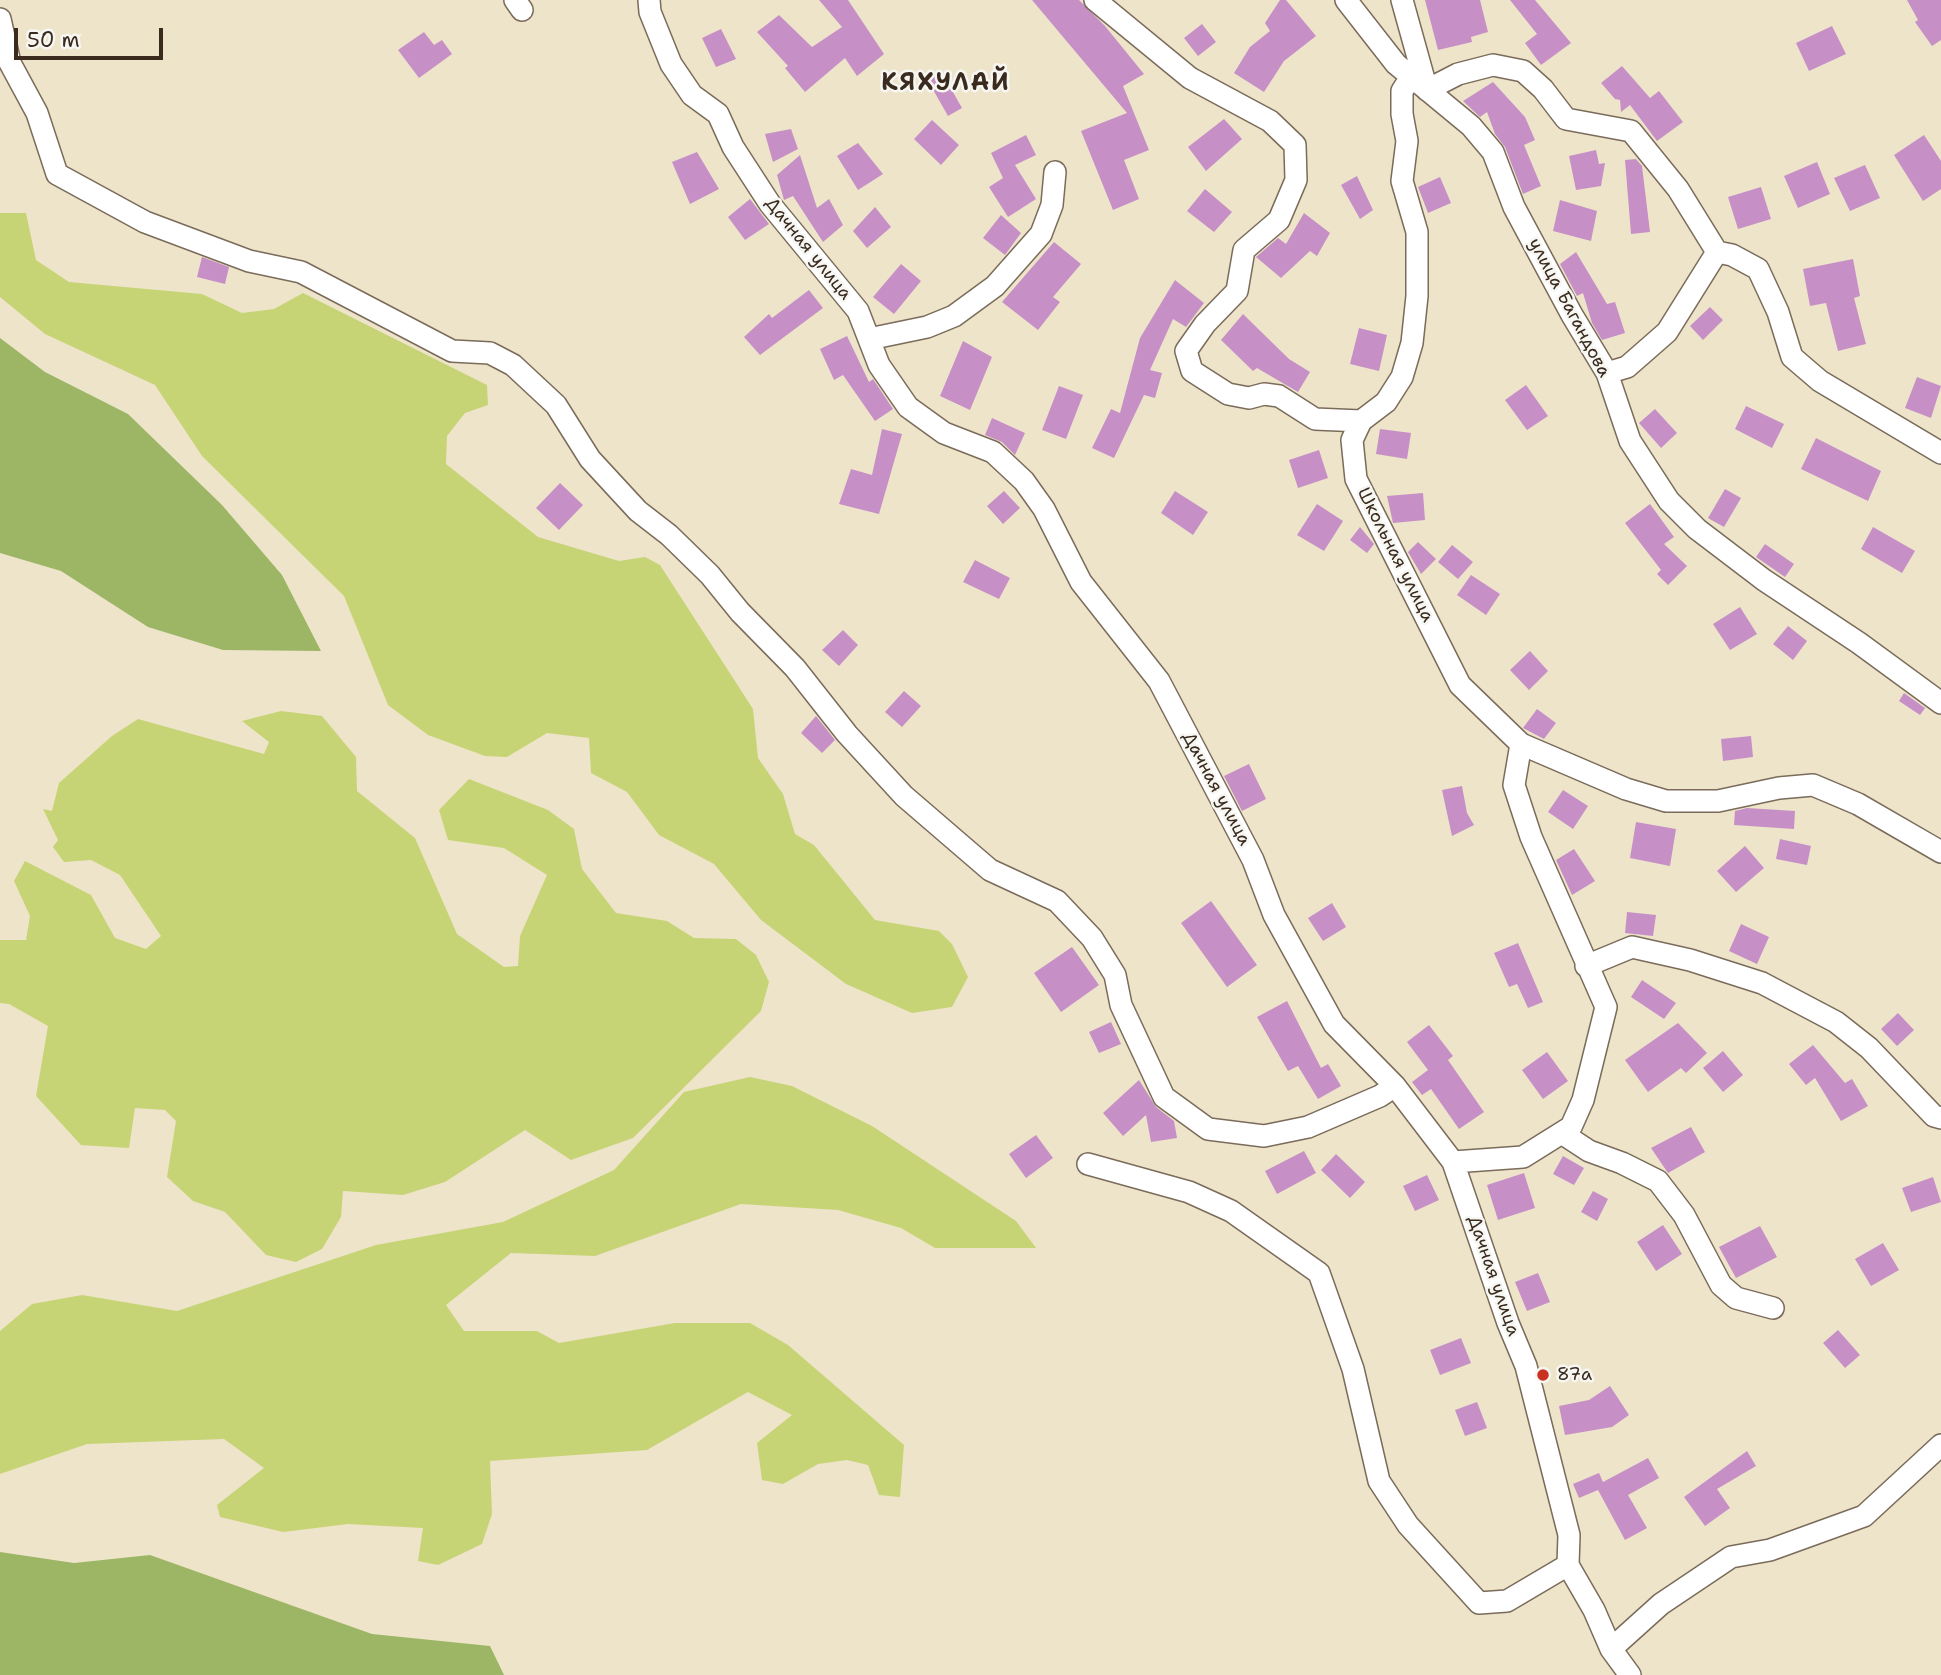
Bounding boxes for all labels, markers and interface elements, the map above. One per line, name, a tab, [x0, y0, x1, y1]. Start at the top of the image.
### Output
scale bar	[18, 14, 166, 58]
text: 50 m	[27, 26, 80, 54]
district label: КЯХУЛАЙ	[882, 70, 1010, 98]
street label: Дачная улица	[760, 193, 856, 305]
street label: улица Багандова	[1523, 235, 1615, 381]
street label: Школьная улица	[1352, 484, 1438, 626]
street label: Дачная улица	[1177, 728, 1255, 850]
street label: Дачная улица	[1462, 1213, 1524, 1339]
place label: 87а	[1557, 1364, 1592, 1386]
marker: 87а	[1535, 1367, 1551, 1383]

